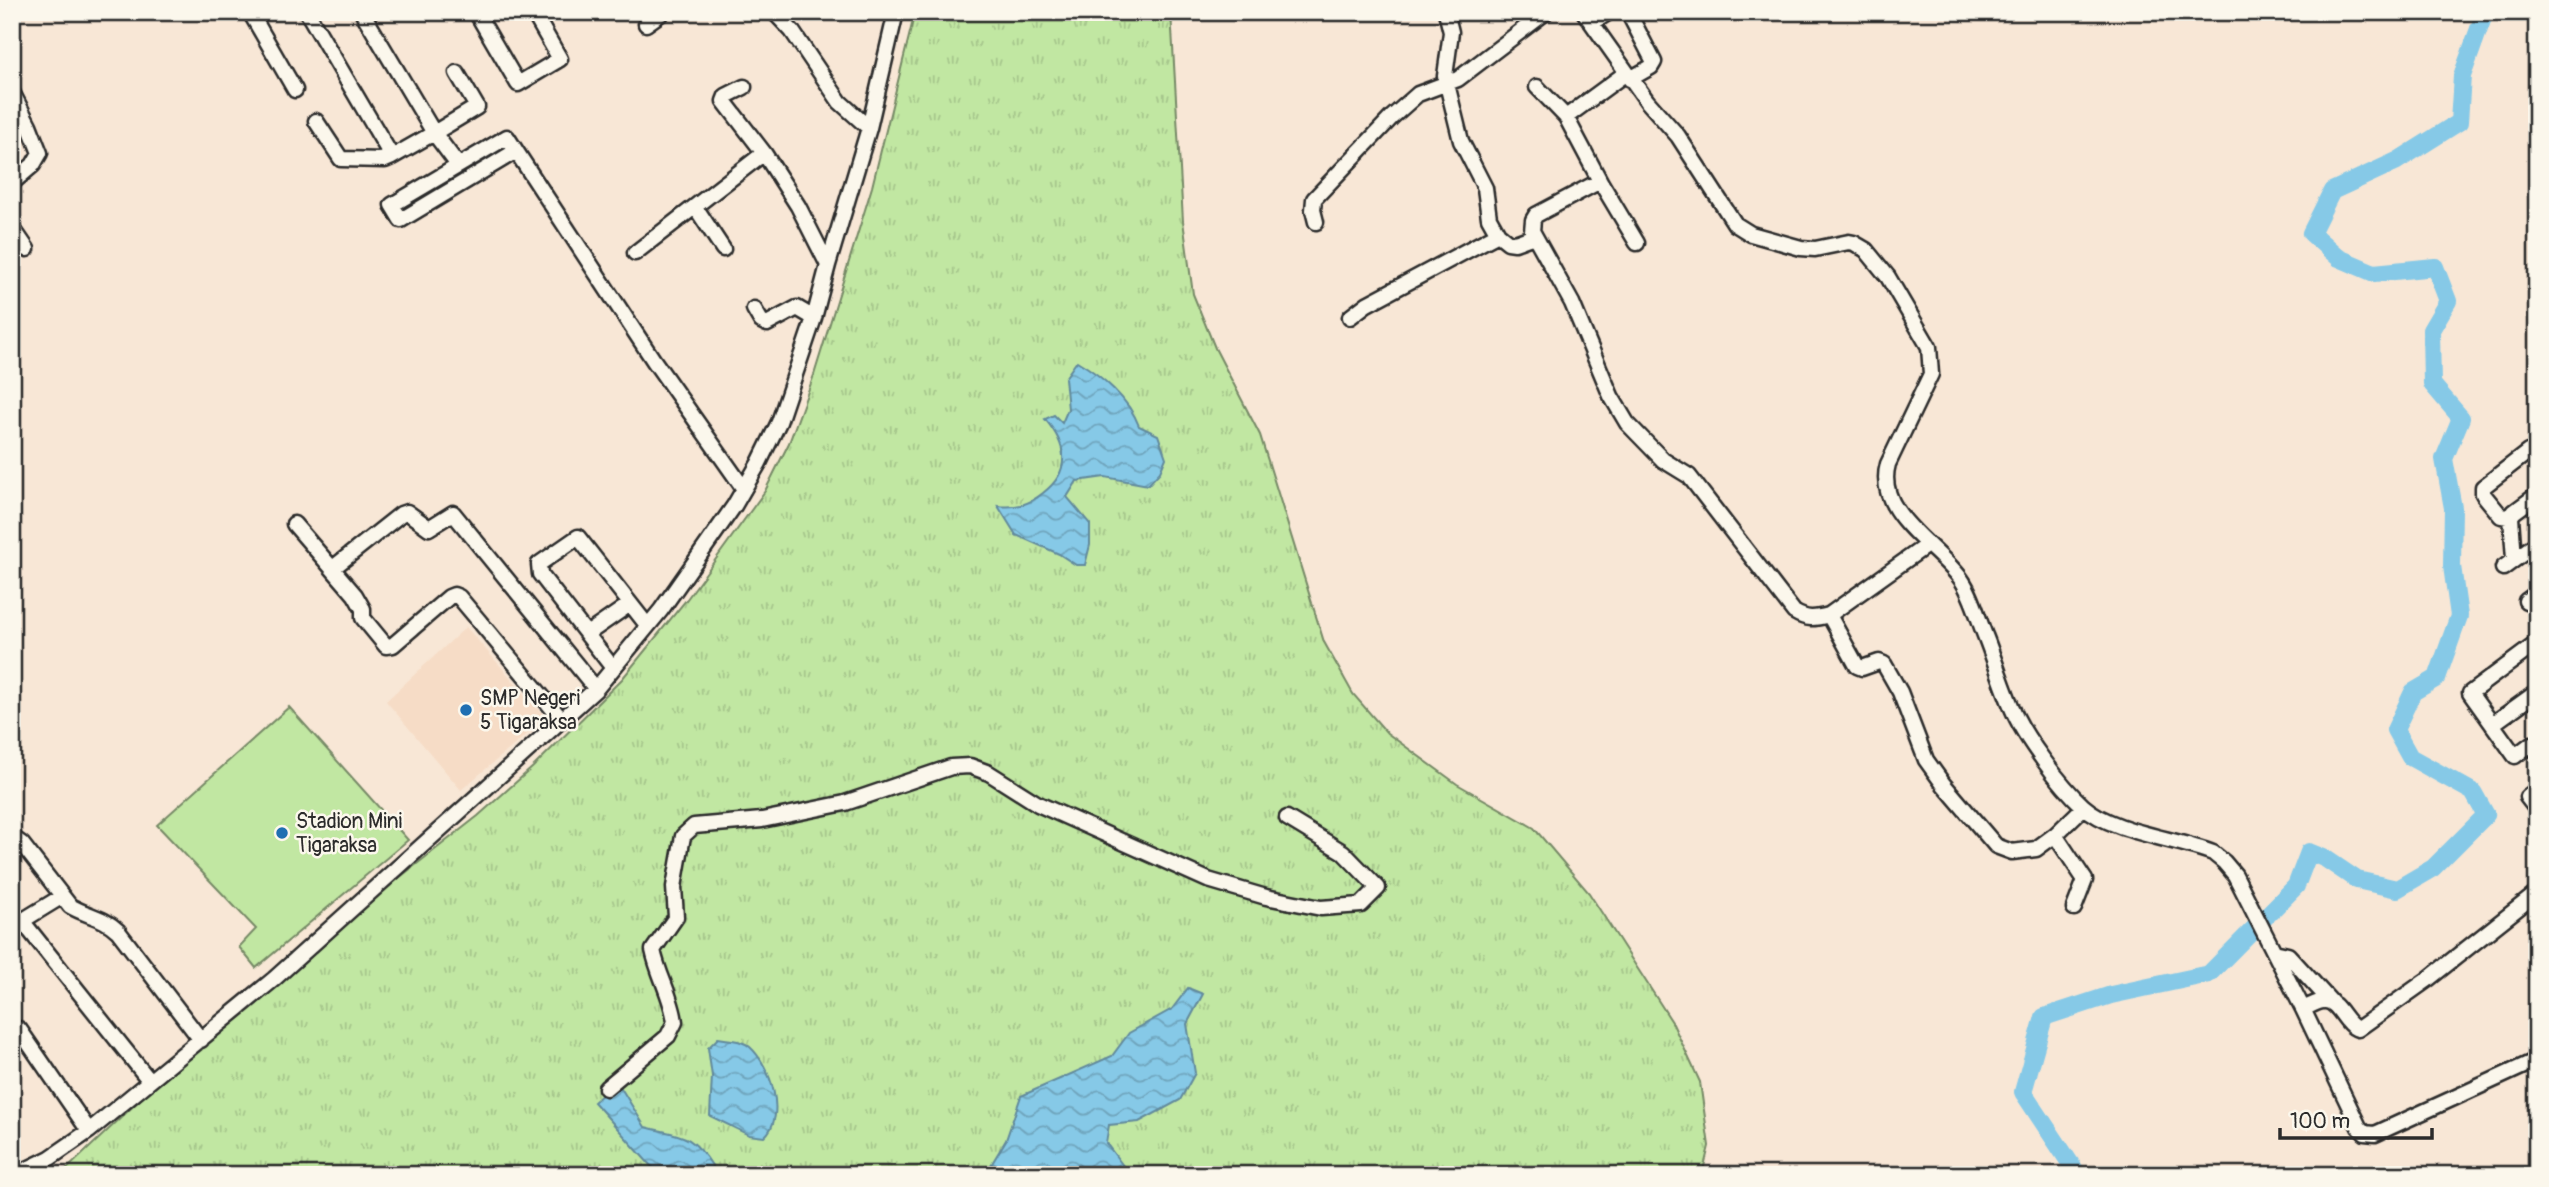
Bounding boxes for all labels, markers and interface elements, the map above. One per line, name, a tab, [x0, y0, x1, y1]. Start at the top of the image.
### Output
place label: SMP Negeri 5 Tigaraksa	[480, 685, 580, 736]
marker: SMP Negeri 5 Tigaraksa	[458, 702, 474, 718]
place label: Stadion Mini Tigaraksa	[296, 808, 403, 859]
marker: Stadion Mini Tigaraksa	[274, 825, 290, 841]
scale bar	[2280, 1096, 2432, 1140]
text: 100 m	[2290, 1108, 2350, 1135]

